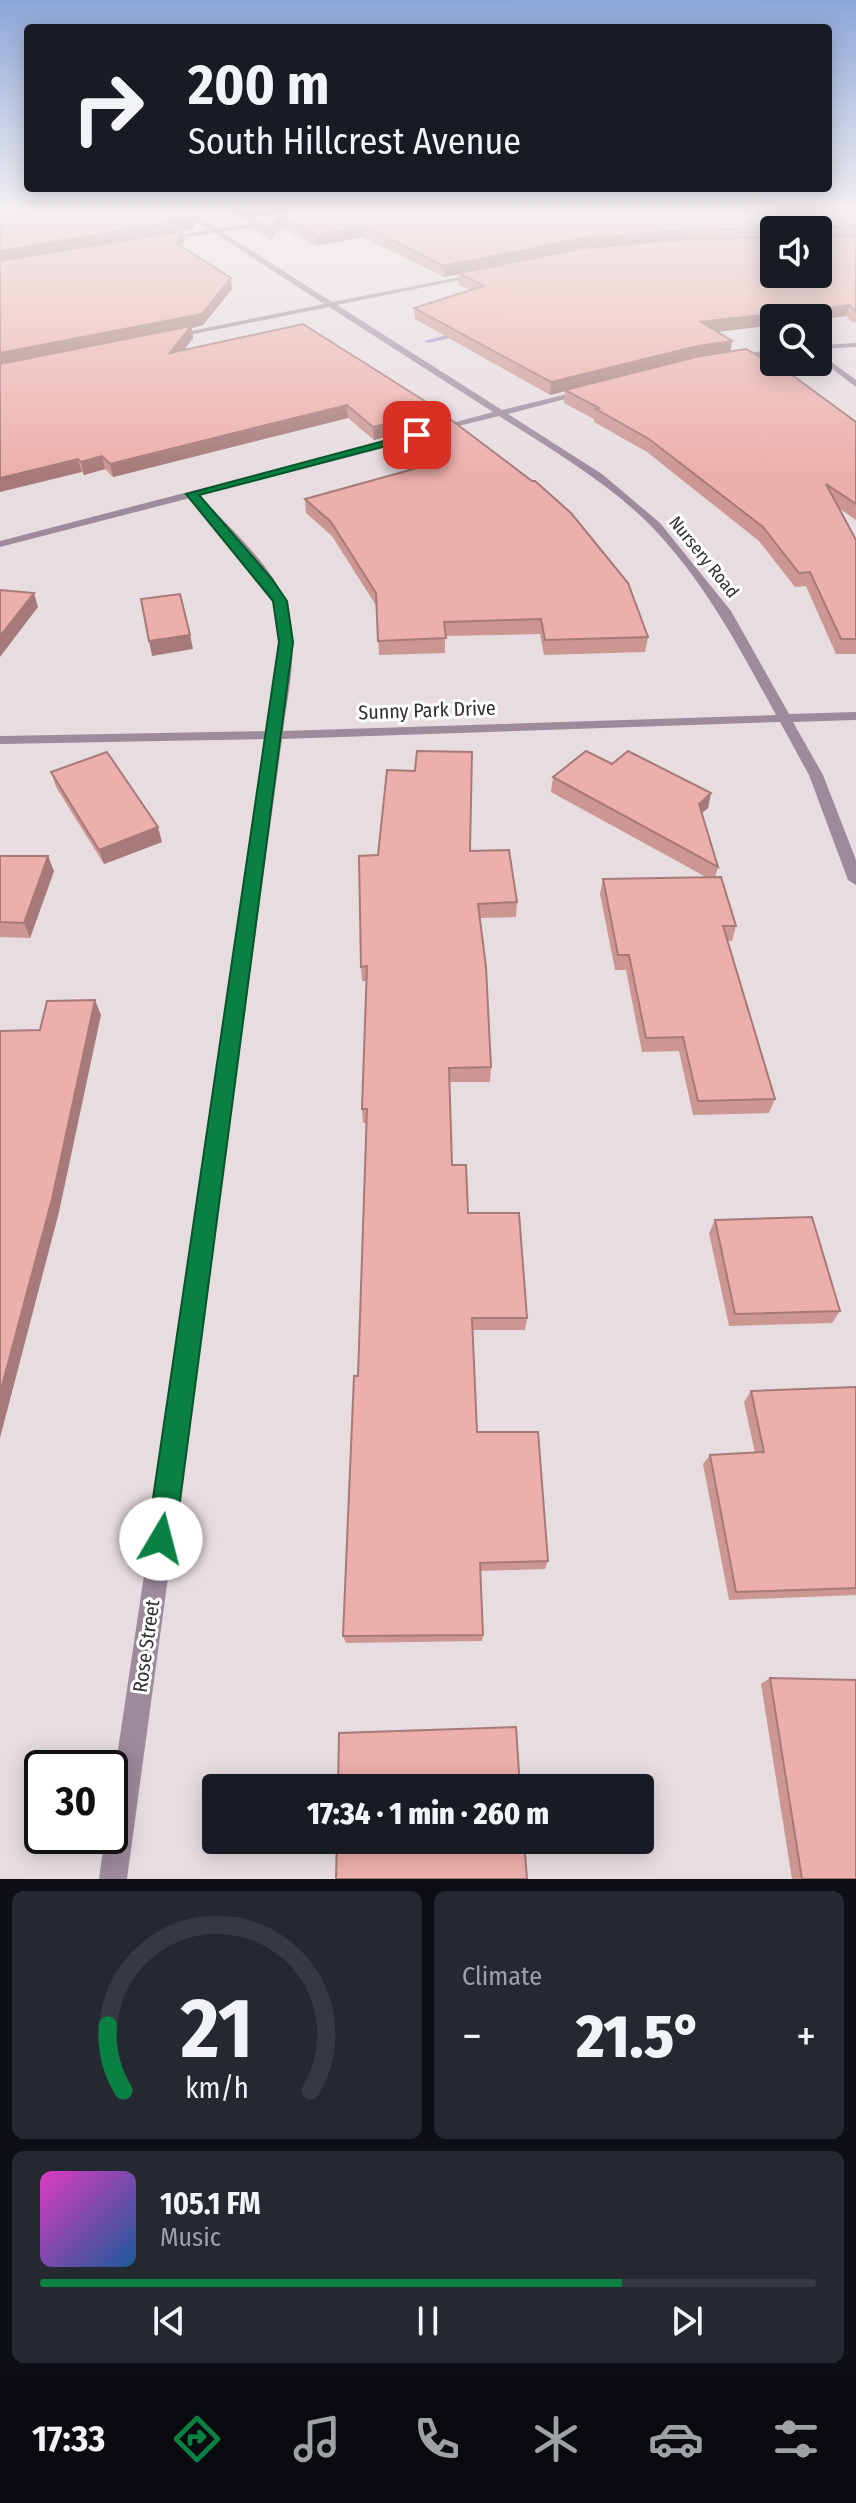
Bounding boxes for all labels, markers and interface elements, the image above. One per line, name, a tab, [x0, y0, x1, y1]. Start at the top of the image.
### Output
text: 200 m	[188, 52, 329, 119]
icon: right	[56, 56, 160, 160]
text: South Hillcrest Avenue	[188, 120, 521, 164]
map controls	[760, 216, 832, 376]
button: sound	[760, 216, 832, 288]
button: search	[760, 304, 832, 376]
pin	[383, 401, 451, 469]
icon: arrive	[395, 413, 439, 457]
street label: Nursery Road	[664, 512, 744, 602]
street label: Sunny Park Drive	[358, 696, 496, 724]
position arrow	[119, 1497, 203, 1581]
street label: Rose Street	[128, 1598, 164, 1694]
speed limit sign: 30	[24, 1750, 128, 1854]
text: 17:34 · 1 min · 260 m	[307, 1796, 549, 1832]
text: Climate	[462, 1961, 542, 1992]
text: 21	[180, 1979, 253, 2079]
text: 21.5°	[576, 2001, 702, 2073]
text: −	[462, 2010, 482, 2063]
text: +	[796, 2010, 816, 2063]
text: km/h	[185, 2071, 249, 2106]
text: 105.1 FM	[160, 2186, 261, 2222]
text: Music	[160, 2222, 221, 2253]
icon: previous	[147, 2299, 191, 2343]
icon: pause	[406, 2299, 450, 2343]
icon: next	[665, 2299, 709, 2343]
icon: directions	[169, 2411, 225, 2467]
icon: music	[289, 2411, 345, 2467]
icon: phone	[409, 2411, 465, 2467]
icon: climate	[528, 2411, 584, 2467]
icon: car	[648, 2411, 704, 2467]
icon: filters	[768, 2411, 824, 2467]
text: 17:33	[32, 2417, 105, 2461]

